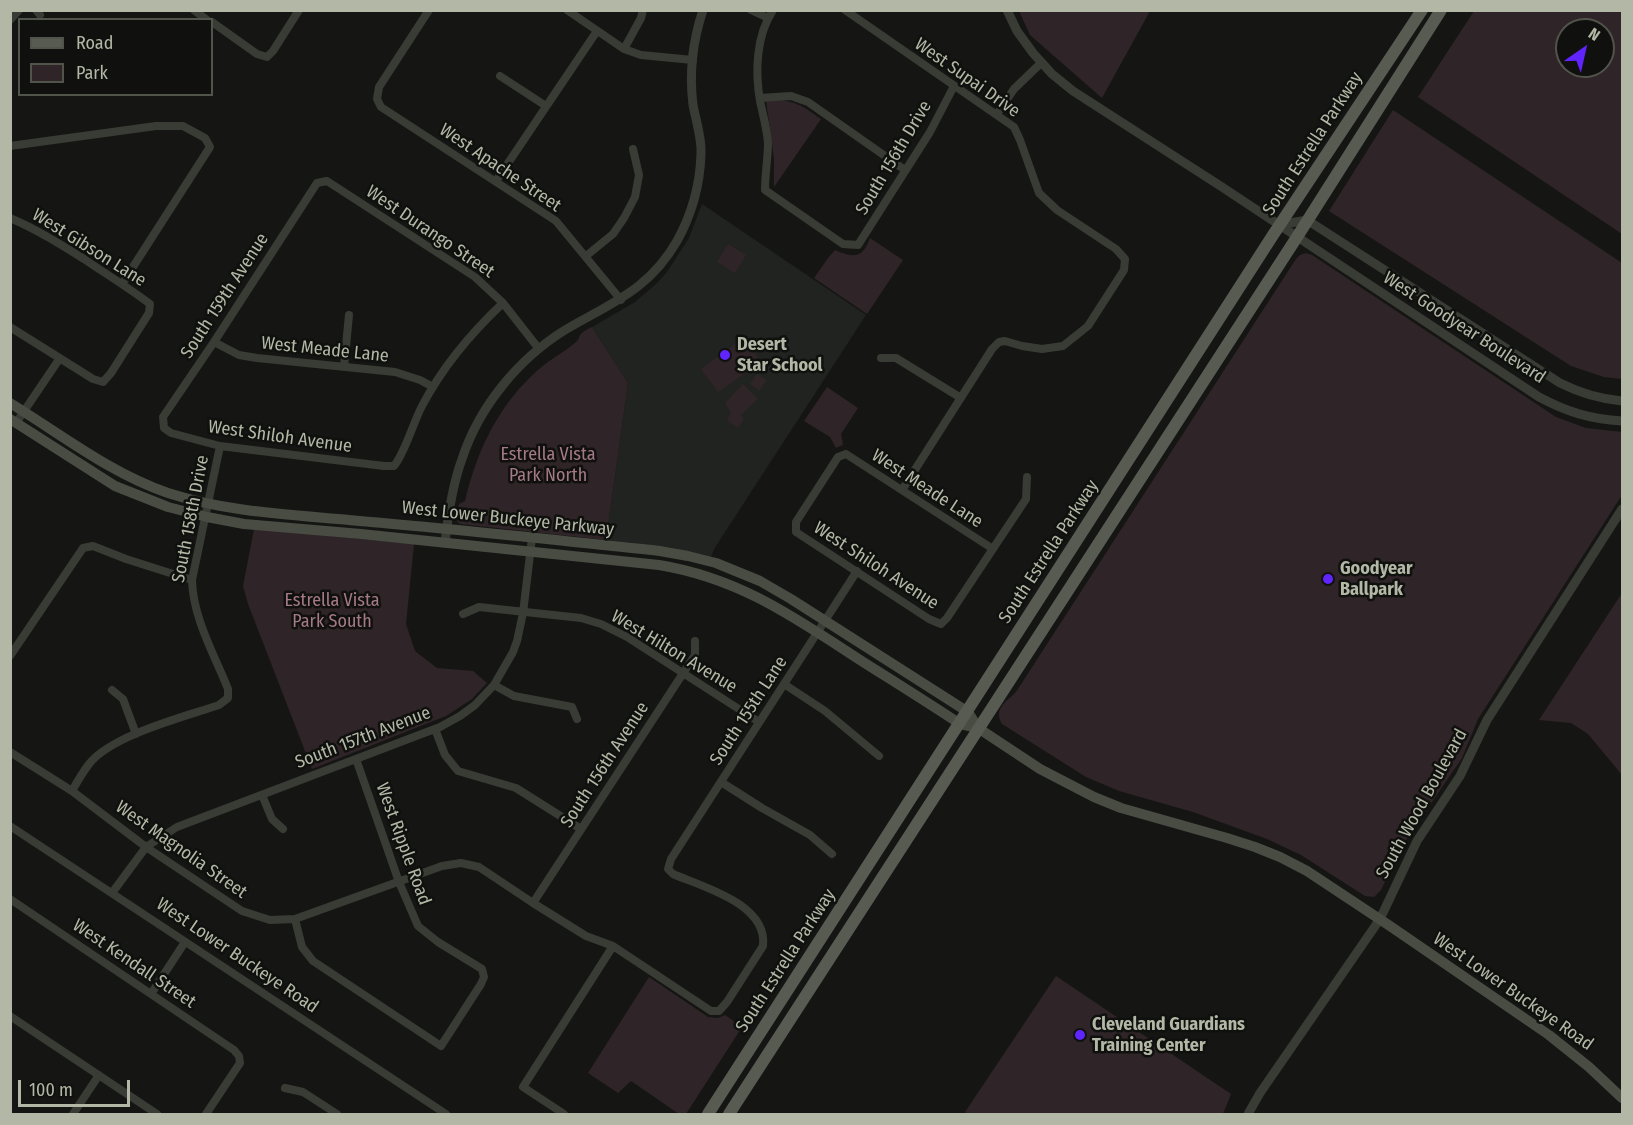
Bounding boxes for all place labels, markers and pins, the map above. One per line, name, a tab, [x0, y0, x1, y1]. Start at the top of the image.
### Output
place label: Desert Star School	[737, 334, 823, 376]
marker: Desert Star School	[718, 348, 732, 362]
place label: Goodyear Ballpark	[1340, 558, 1413, 600]
marker: Goodyear Ballpark	[1321, 572, 1335, 586]
place label: Cleveland Guardians Training Center	[1092, 1014, 1245, 1056]
marker: Cleveland Guardians Training Center	[1073, 1028, 1087, 1042]

